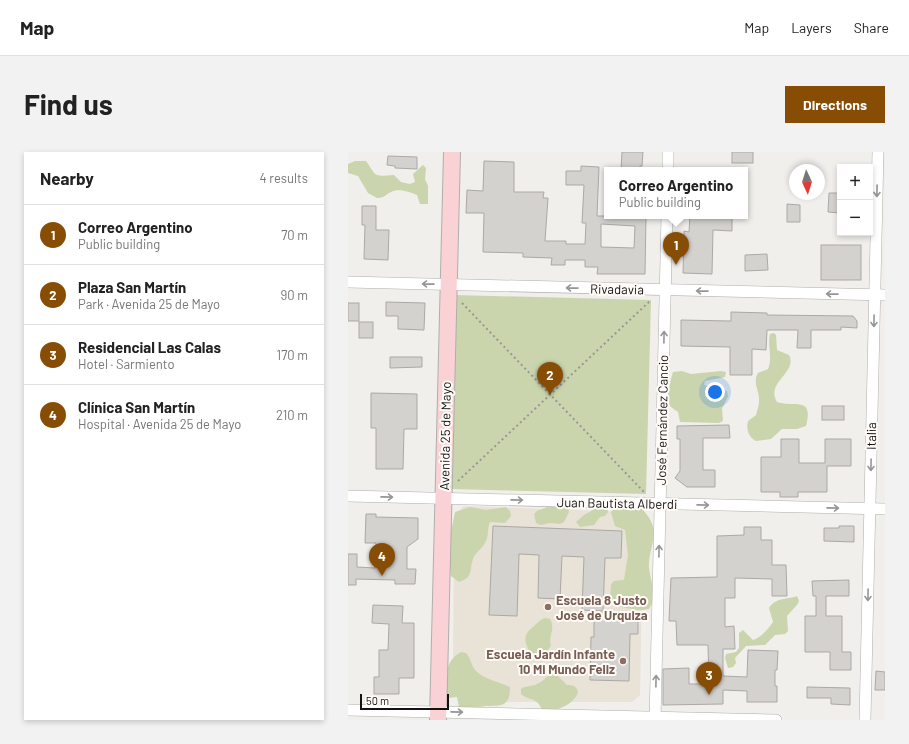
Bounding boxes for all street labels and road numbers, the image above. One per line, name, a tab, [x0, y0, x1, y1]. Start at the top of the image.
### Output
street label: Rivadavia	[590, 281, 644, 297]
street label: José Fernández Cancio	[653, 355, 671, 485]
street label: Avenida 25 de Mayo	[436, 382, 454, 490]
street label: Italia	[863, 422, 879, 450]
street label: Juan Bautista Alberdi	[557, 494, 677, 512]

